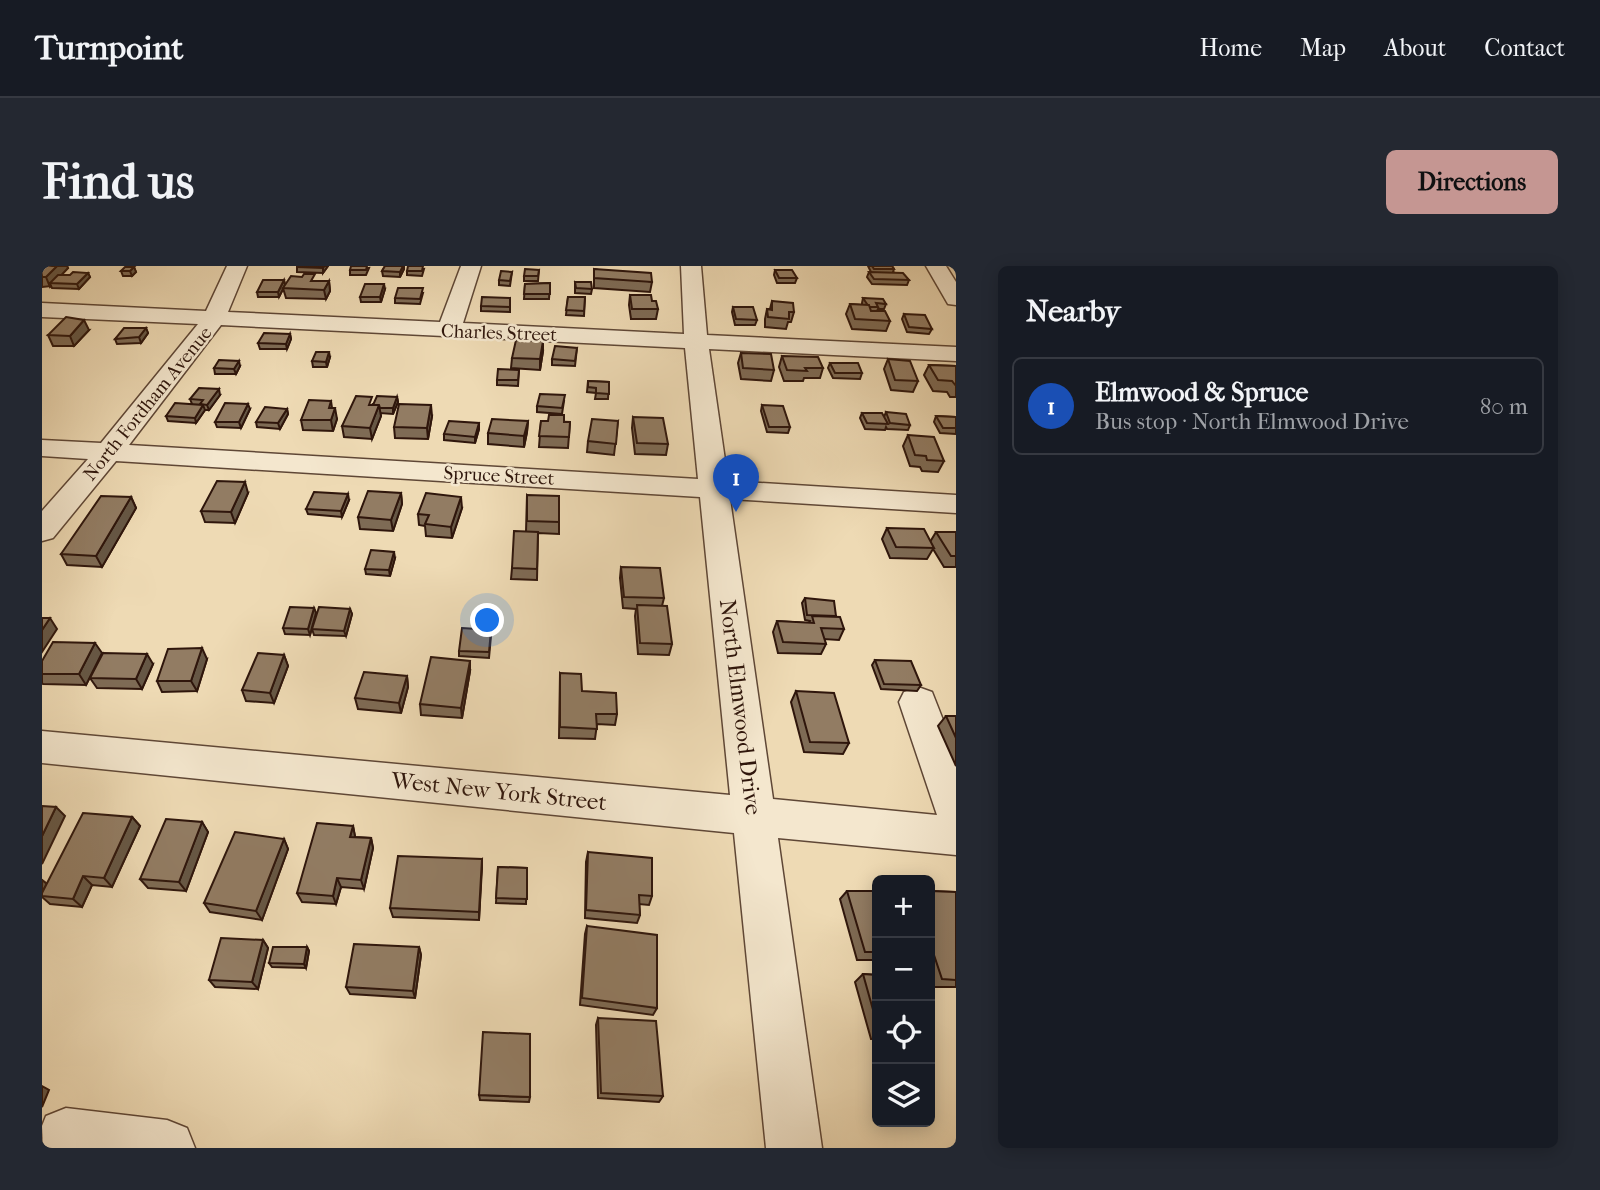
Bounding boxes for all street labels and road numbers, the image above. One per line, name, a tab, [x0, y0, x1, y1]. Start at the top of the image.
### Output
street label: Charles Street	[441, 320, 557, 346]
street label: North Fordham Avenue	[79, 322, 217, 485]
street label: Spruce Street	[443, 462, 555, 490]
street label: North Elmwood Drive	[714, 598, 767, 816]
street label: West New York Street	[389, 767, 608, 816]

